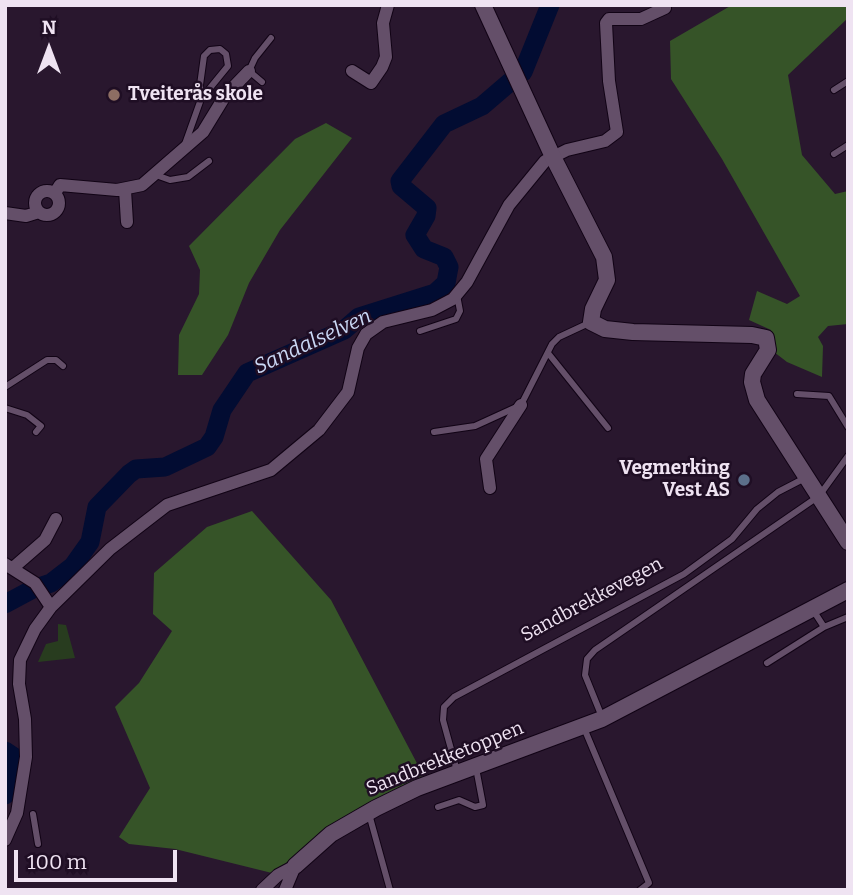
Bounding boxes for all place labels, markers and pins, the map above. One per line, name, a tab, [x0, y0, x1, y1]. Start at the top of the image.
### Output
place label: Tveiterås skole	[128, 84, 263, 106]
marker: Tveiterås skole	[106, 87, 122, 103]
place label: Vegmerking Vest AS	[619, 458, 730, 502]
marker: Vegmerking Vest AS	[736, 472, 752, 488]

